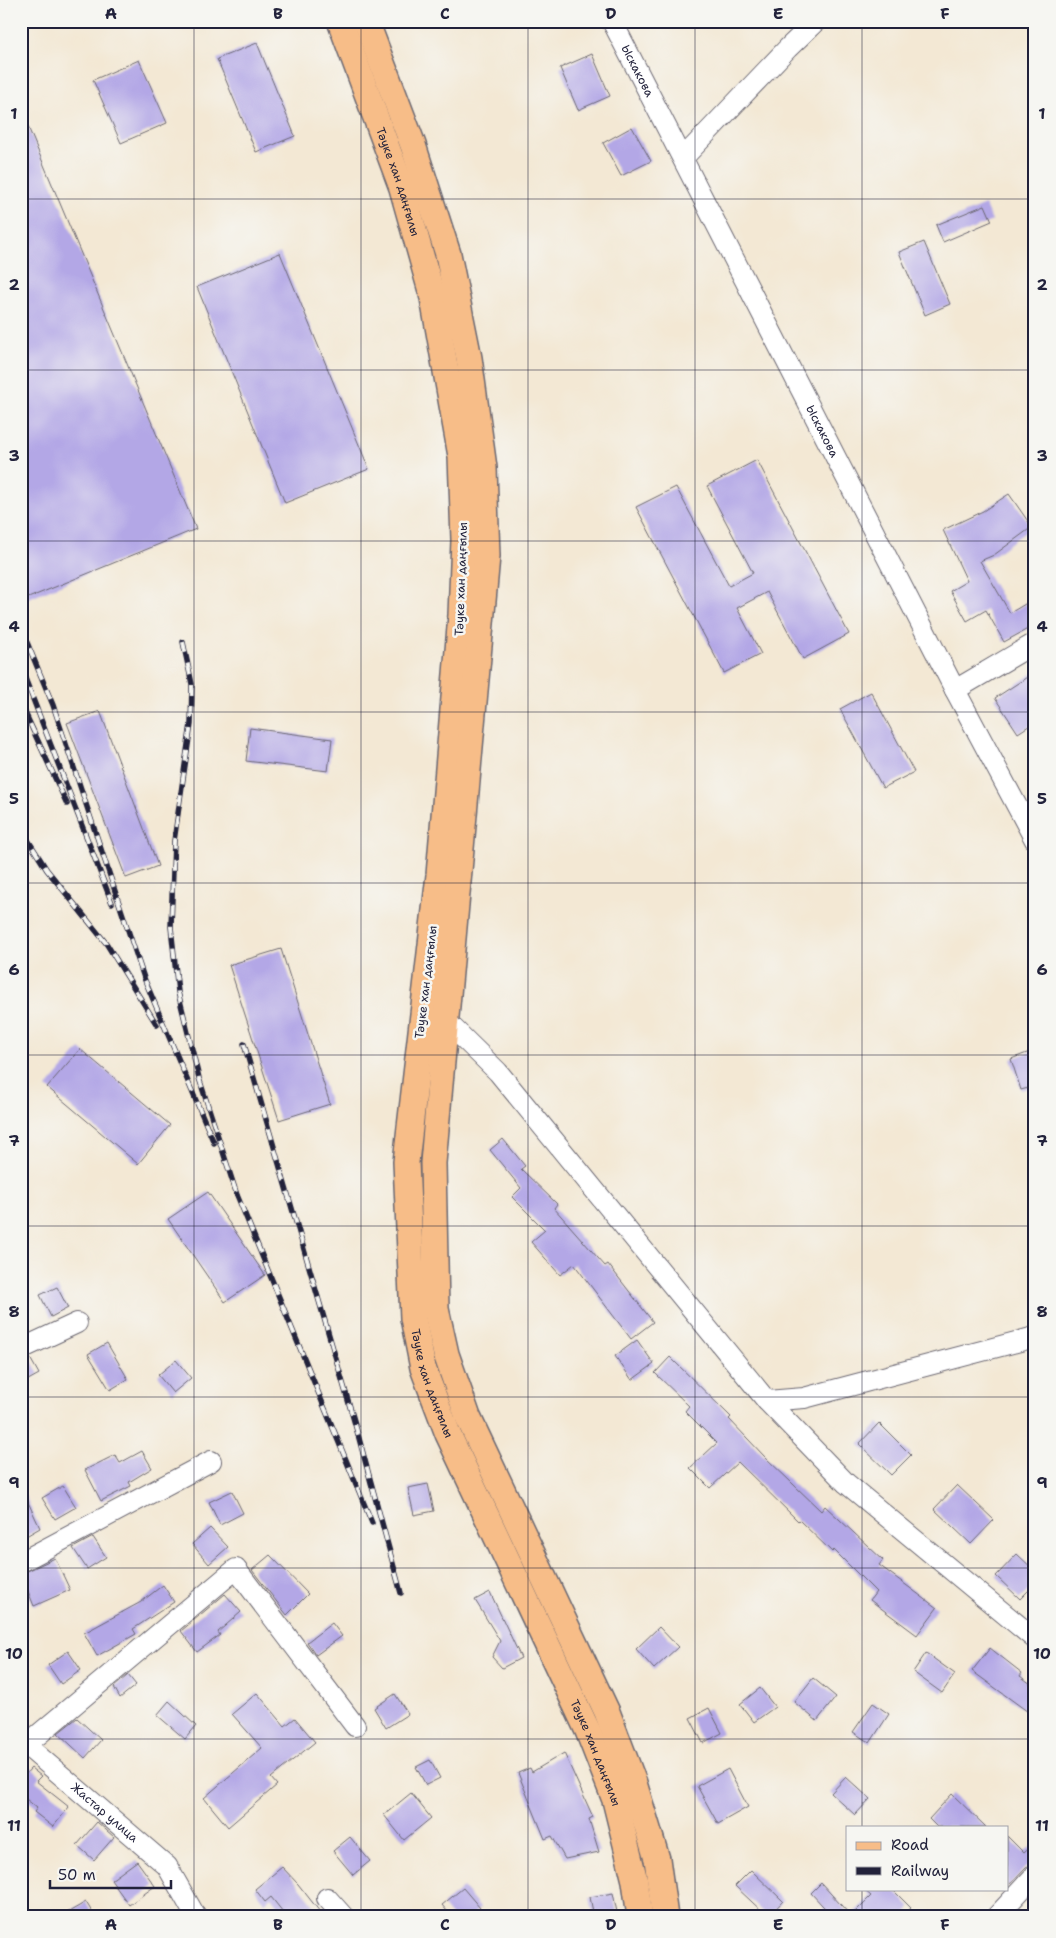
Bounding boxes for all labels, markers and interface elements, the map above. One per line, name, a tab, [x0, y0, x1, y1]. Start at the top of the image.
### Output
text: A	[105, 3, 117, 24]
text: B	[273, 3, 283, 24]
text: C	[440, 3, 450, 24]
text: D	[605, 3, 617, 24]
text: E	[773, 3, 783, 24]
text: F	[940, 3, 950, 24]
street label: Ыскакова	[617, 42, 658, 100]
text: 1	[10, 103, 18, 124]
text: 1	[1038, 103, 1046, 124]
street label: Тәуке хан даңғылы	[372, 125, 423, 238]
text: 2	[8, 274, 20, 295]
text: 2	[1036, 274, 1048, 295]
street label: Ыскакова	[802, 402, 843, 461]
text: 3	[8, 445, 20, 466]
text: 3	[1036, 445, 1048, 466]
street label: Тәуке хан даңғылы	[451, 522, 471, 636]
text: 4	[8, 616, 20, 637]
text: 4	[1036, 616, 1048, 637]
text: 5	[9, 788, 19, 809]
text: 5	[1037, 788, 1047, 809]
street label: Тәуке хан даңғылы	[411, 925, 441, 1039]
text: 6	[8, 959, 20, 980]
text: 6	[1036, 959, 1048, 980]
text: 7	[8, 1130, 20, 1151]
text: 7	[1036, 1130, 1048, 1151]
text: 8	[8, 1301, 20, 1322]
text: 8	[1036, 1301, 1048, 1322]
street label: Тәуке хан даңғылы	[407, 1327, 457, 1440]
text: 9	[8, 1472, 20, 1493]
text: 9	[1036, 1472, 1048, 1493]
text: 10	[5, 1643, 23, 1664]
text: 10	[1033, 1643, 1051, 1664]
street label: Тәуке хан даңғылы	[566, 1697, 624, 1808]
street label: Жастар улица	[68, 1779, 142, 1846]
text: 11	[7, 1815, 21, 1836]
text: 11	[1035, 1815, 1049, 1836]
legend	[846, 1826, 1008, 1890]
text: Road	[891, 1835, 929, 1855]
scale bar	[50, 1858, 171, 1890]
text: Railway	[891, 1861, 949, 1881]
text: 50 m	[58, 1865, 96, 1885]
text: A	[105, 1914, 117, 1935]
text: B	[273, 1914, 283, 1935]
text: C	[440, 1914, 450, 1935]
text: D	[605, 1914, 617, 1935]
text: E	[773, 1914, 783, 1935]
text: F	[940, 1914, 950, 1935]

